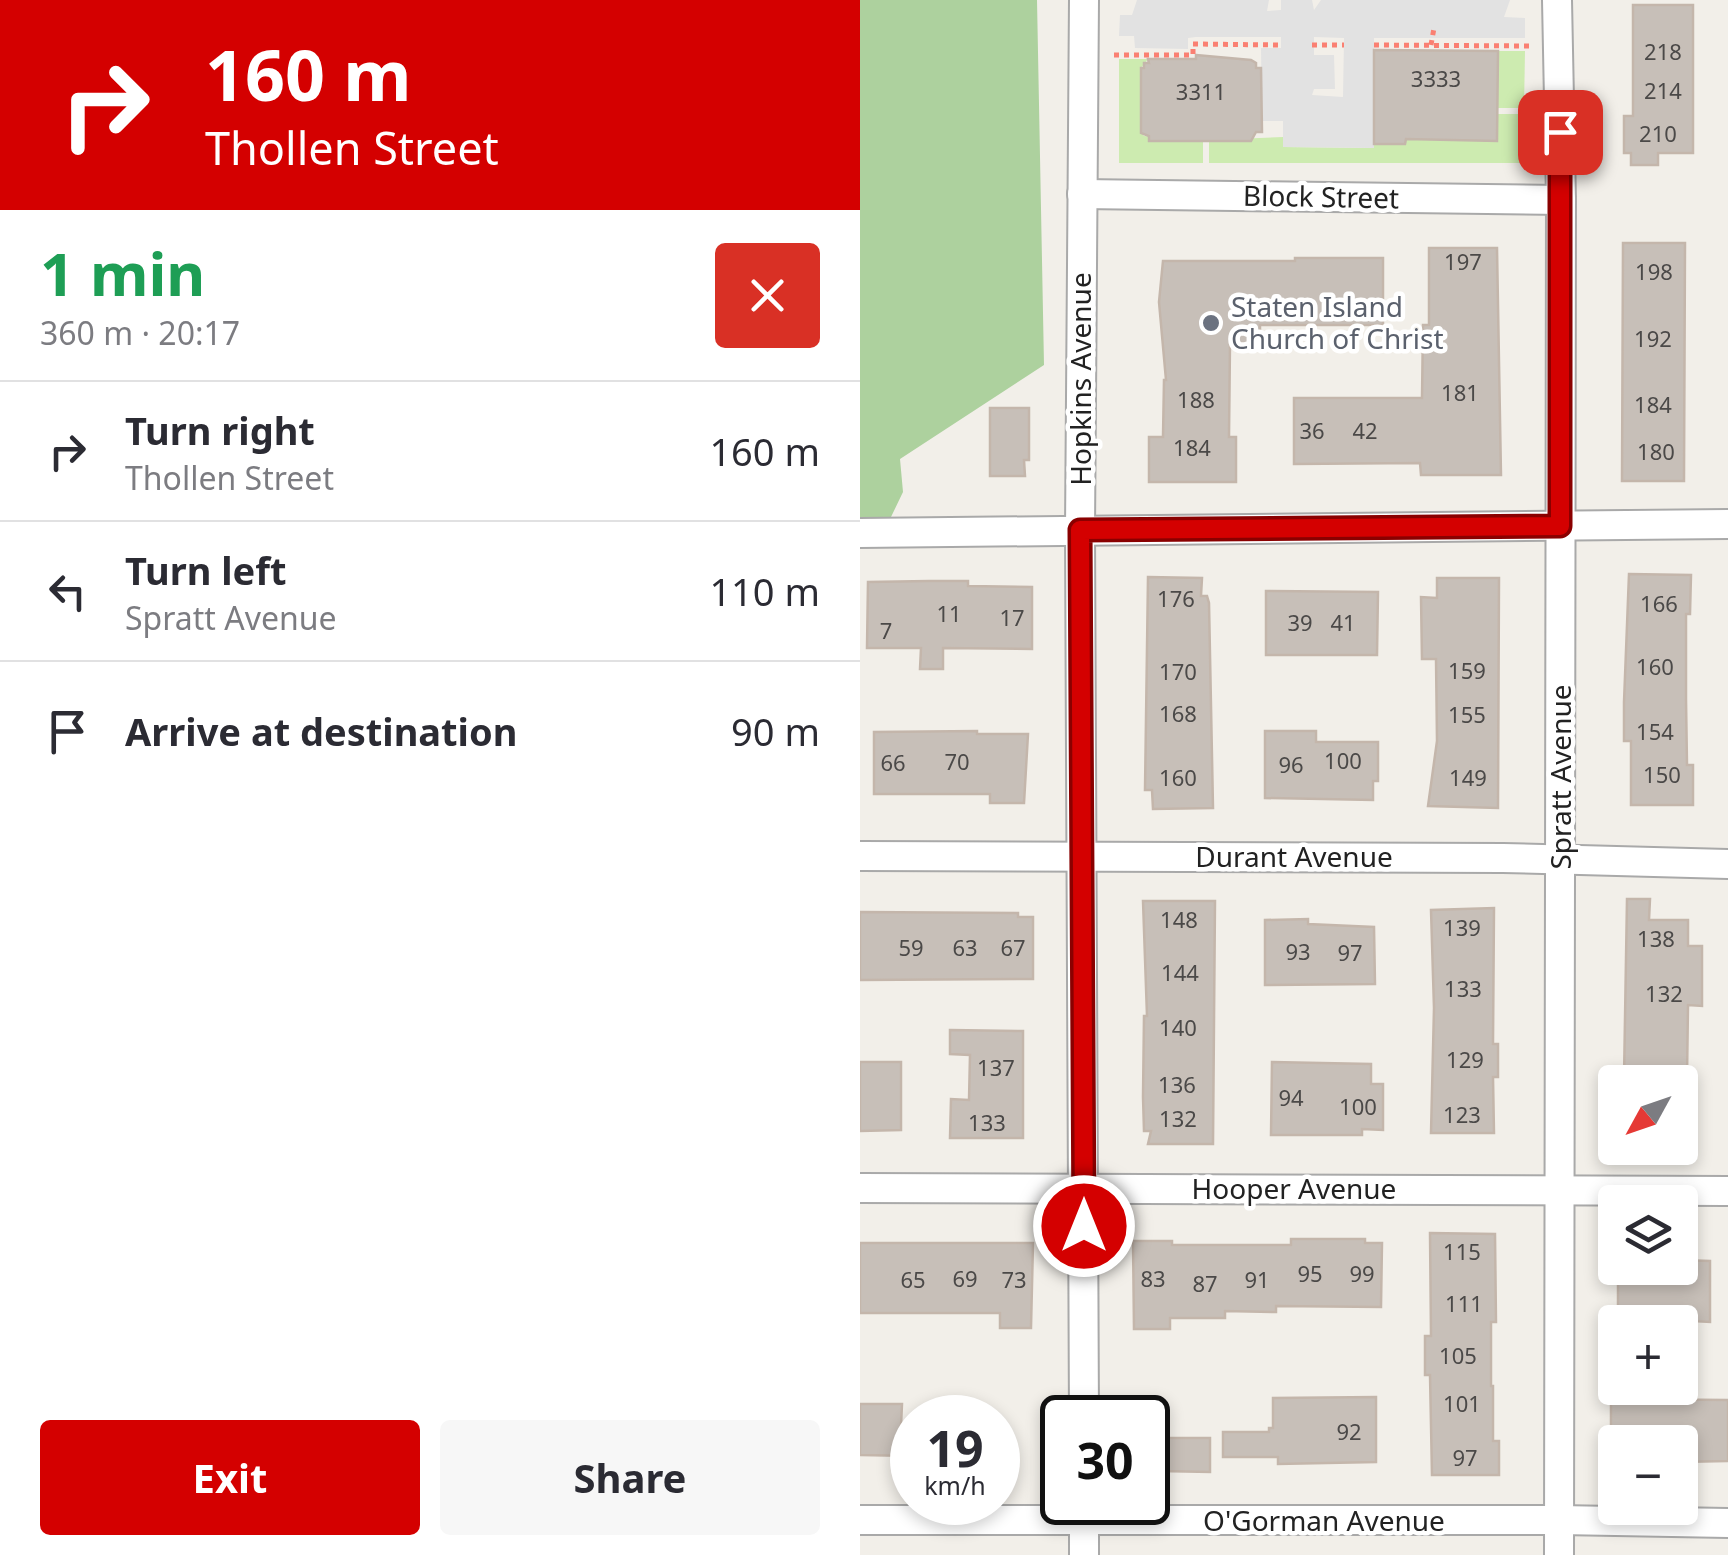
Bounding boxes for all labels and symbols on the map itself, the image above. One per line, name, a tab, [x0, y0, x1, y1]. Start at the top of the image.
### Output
house number: 218	[1644, 36, 1682, 66]
house number: 3333	[1411, 63, 1461, 93]
house number: 214	[1644, 75, 1682, 105]
house number: 3311	[1176, 76, 1226, 106]
pin	[1518, 90, 1603, 175]
house number: 210	[1639, 118, 1677, 148]
street label: Block Street	[1243, 176, 1399, 216]
house number: 197	[1444, 246, 1482, 276]
house number: 198	[1635, 256, 1673, 286]
street label: Hopkins Avenue	[1061, 272, 1099, 486]
place label: Staten Island Church of Christ	[1231, 287, 1444, 357]
marker: Staten Island Church of Christ	[1200, 312, 1222, 334]
house number: 192	[1634, 323, 1672, 353]
house number: 181	[1441, 377, 1479, 407]
house number: 188	[1177, 384, 1215, 414]
house number: 184	[1634, 389, 1672, 419]
house number: 36	[1299, 415, 1325, 445]
house number: 42	[1352, 415, 1378, 445]
house number: 184	[1173, 432, 1211, 462]
house number: 180	[1637, 436, 1675, 466]
house number: 176	[1157, 583, 1195, 613]
house number: 166	[1640, 588, 1678, 618]
house number: 11	[936, 598, 962, 628]
house number: 17	[999, 602, 1025, 632]
house number: 39	[1287, 607, 1313, 637]
house number: 41	[1330, 607, 1356, 637]
house number: 7	[880, 615, 892, 645]
house number: 160	[1636, 651, 1674, 681]
house number: 159	[1448, 655, 1486, 685]
house number: 170	[1159, 656, 1197, 686]
street label: Spratt Avenue	[1541, 684, 1579, 870]
house number: 168	[1159, 698, 1197, 728]
house number: 155	[1448, 699, 1486, 729]
house number: 154	[1636, 716, 1674, 746]
house number: 100	[1324, 745, 1362, 775]
house number: 70	[944, 746, 970, 776]
house number: 66	[880, 747, 906, 777]
house number: 96	[1278, 749, 1304, 779]
house number: 150	[1643, 759, 1681, 789]
house number: 160	[1159, 762, 1197, 792]
house number: 149	[1449, 762, 1487, 792]
street label: Durant Avenue	[1195, 837, 1393, 875]
house number: 148	[1160, 904, 1198, 934]
house number: 139	[1443, 912, 1481, 942]
house number: 138	[1637, 923, 1675, 953]
house number: 59	[898, 932, 924, 962]
house number: 63	[952, 932, 978, 962]
house number: 67	[1000, 932, 1026, 962]
house number: 93	[1285, 936, 1311, 966]
house number: 97	[1337, 937, 1363, 967]
house number: 144	[1161, 957, 1199, 987]
house number: 133	[1444, 973, 1482, 1003]
house number: 132	[1645, 978, 1683, 1008]
house number: 140	[1159, 1012, 1197, 1042]
house number: 129	[1446, 1044, 1484, 1074]
house number: 137	[977, 1052, 1015, 1082]
north arrow	[1598, 1065, 1698, 1165]
house number: 136	[1158, 1069, 1196, 1099]
house number: 94	[1278, 1082, 1304, 1112]
house number: 100	[1339, 1091, 1377, 1121]
house number: 123	[1443, 1099, 1481, 1129]
house number: 132	[1159, 1103, 1197, 1133]
house number: 133	[968, 1107, 1006, 1137]
street label: Hooper Avenue	[1192, 1169, 1396, 1207]
position arrow	[1032, 1174, 1136, 1278]
house number: 115	[1443, 1236, 1481, 1266]
house number: 95	[1297, 1258, 1323, 1288]
house number: 99	[1349, 1258, 1375, 1288]
house number: 69	[952, 1263, 978, 1293]
house number: 83	[1140, 1263, 1166, 1293]
house number: 65	[900, 1264, 926, 1294]
house number: 73	[1001, 1264, 1027, 1294]
house number: 91	[1244, 1264, 1270, 1294]
house number: 87	[1192, 1268, 1218, 1298]
house number: 111	[1445, 1288, 1483, 1318]
house number: 105	[1439, 1340, 1477, 1370]
house number: 101	[1443, 1388, 1481, 1418]
speed limit sign: 30	[1040, 1395, 1170, 1525]
house number: 92	[1336, 1416, 1362, 1446]
house number: 97	[1452, 1442, 1478, 1472]
street label: O'Gorman Avenue	[1203, 1501, 1445, 1539]

